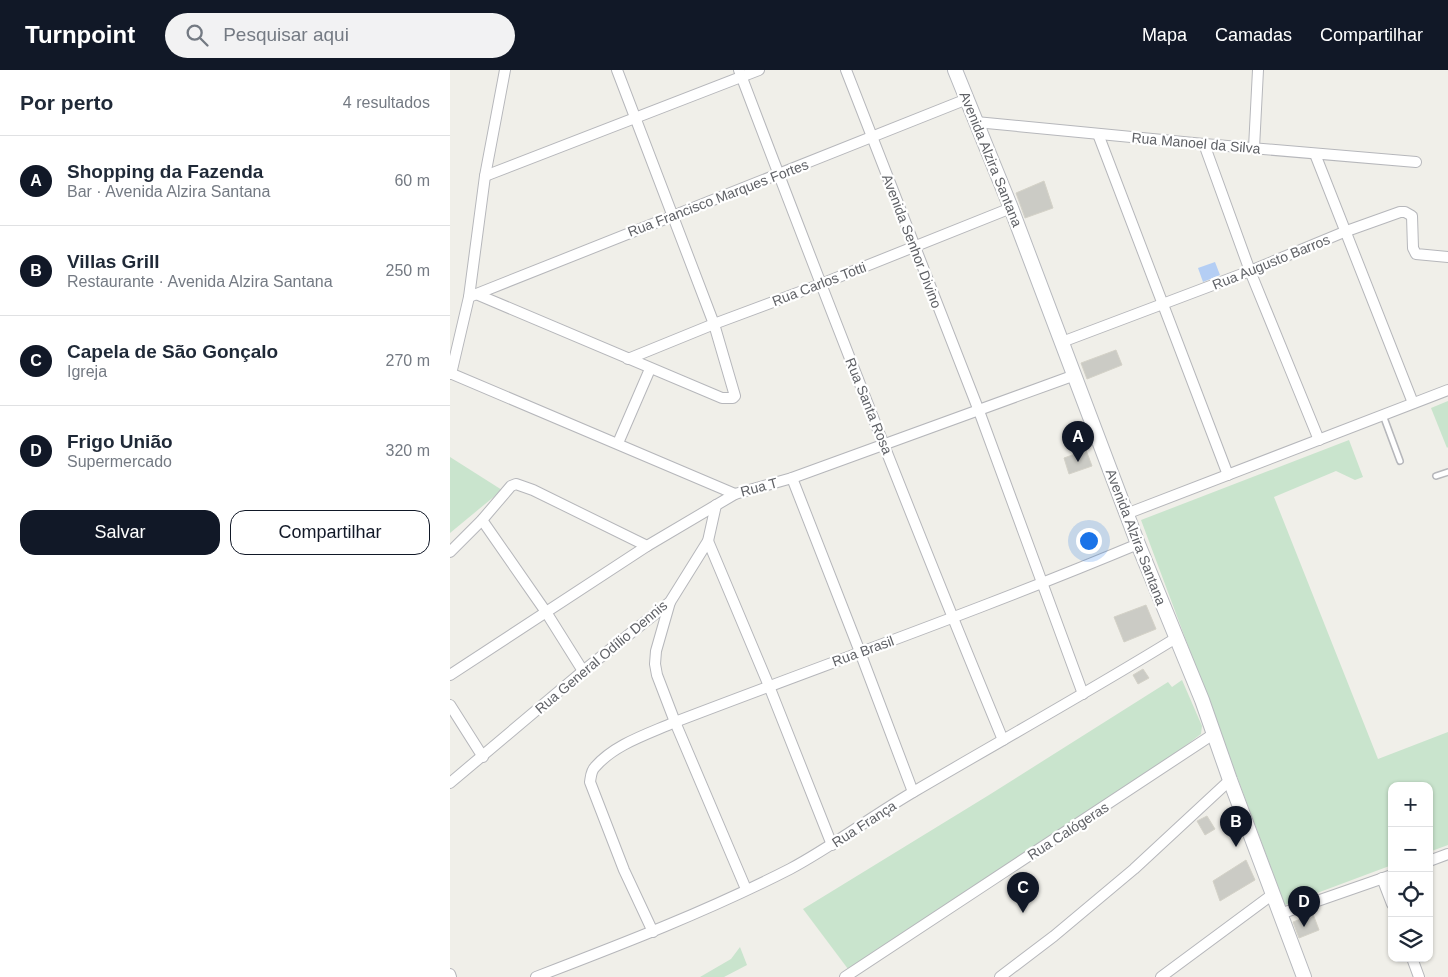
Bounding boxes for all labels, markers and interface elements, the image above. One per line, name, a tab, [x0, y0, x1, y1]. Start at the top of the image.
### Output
search box	[165, 13, 515, 58]
text: Turnpoint	[25, 21, 135, 48]
icon: search	[183, 21, 211, 49]
text: Pesquisar aqui	[223, 24, 349, 45]
text: Mapa	[1142, 25, 1187, 45]
text: Camadas	[1215, 25, 1292, 45]
text: Compartilhar	[1320, 25, 1423, 45]
street label: Avenida Alzira Santana	[957, 89, 1026, 229]
text: Por perto	[20, 91, 113, 114]
text: 4 resultados	[343, 94, 430, 111]
street label: Rua Manoel da Silva	[1131, 129, 1261, 157]
street label: Rua Francisco Marques Fortes	[625, 156, 811, 240]
text: Shopping da Fazenda	[67, 161, 263, 182]
text: A	[30, 172, 42, 189]
text: 60 m	[394, 172, 430, 189]
street label: Avenida Senhor Divino	[879, 172, 945, 310]
text: Bar · Avenida Alzira Santana	[67, 183, 270, 200]
street label: Rua Augusto Barros	[1210, 231, 1332, 293]
text: Villas Grill	[67, 251, 160, 272]
street label: Rua Carlos Totti	[770, 259, 868, 309]
text: B	[30, 262, 42, 279]
text: 250 m	[386, 262, 430, 279]
text: Restaurante · Avenida Alzira Santana	[67, 273, 333, 290]
text: Capela de São Gonçalo	[67, 341, 278, 362]
text: C	[30, 352, 42, 369]
text: 270 m	[386, 352, 430, 369]
street label: Rua Santa Rosa	[842, 355, 896, 457]
text: Igreja	[67, 363, 107, 380]
pin: A	[1062, 421, 1094, 462]
text: Frigo União	[67, 431, 173, 452]
text: D	[30, 442, 42, 459]
text: 320 m	[386, 442, 430, 459]
text: Supermercado	[67, 453, 172, 470]
street label: Avenida Alzira Santana	[1103, 467, 1169, 608]
street label: Rua T	[739, 474, 780, 500]
button: Salvar	[20, 510, 220, 555]
button: Compartilhar	[230, 510, 430, 555]
your location	[1076, 528, 1102, 554]
street label: Rua General Odílio Dennis	[532, 597, 670, 717]
street label: Rua Brasil	[830, 632, 896, 670]
map controls	[1388, 782, 1433, 962]
button: +	[1388, 782, 1433, 827]
street label: Rua França	[829, 797, 899, 851]
street label: Rua Calógeras	[1024, 799, 1112, 863]
pin: B	[1220, 806, 1252, 847]
button: −	[1388, 827, 1433, 872]
pin: C	[1007, 872, 1039, 913]
button: locate	[1388, 872, 1433, 917]
pin: D	[1288, 886, 1320, 927]
button: layers	[1388, 917, 1433, 962]

